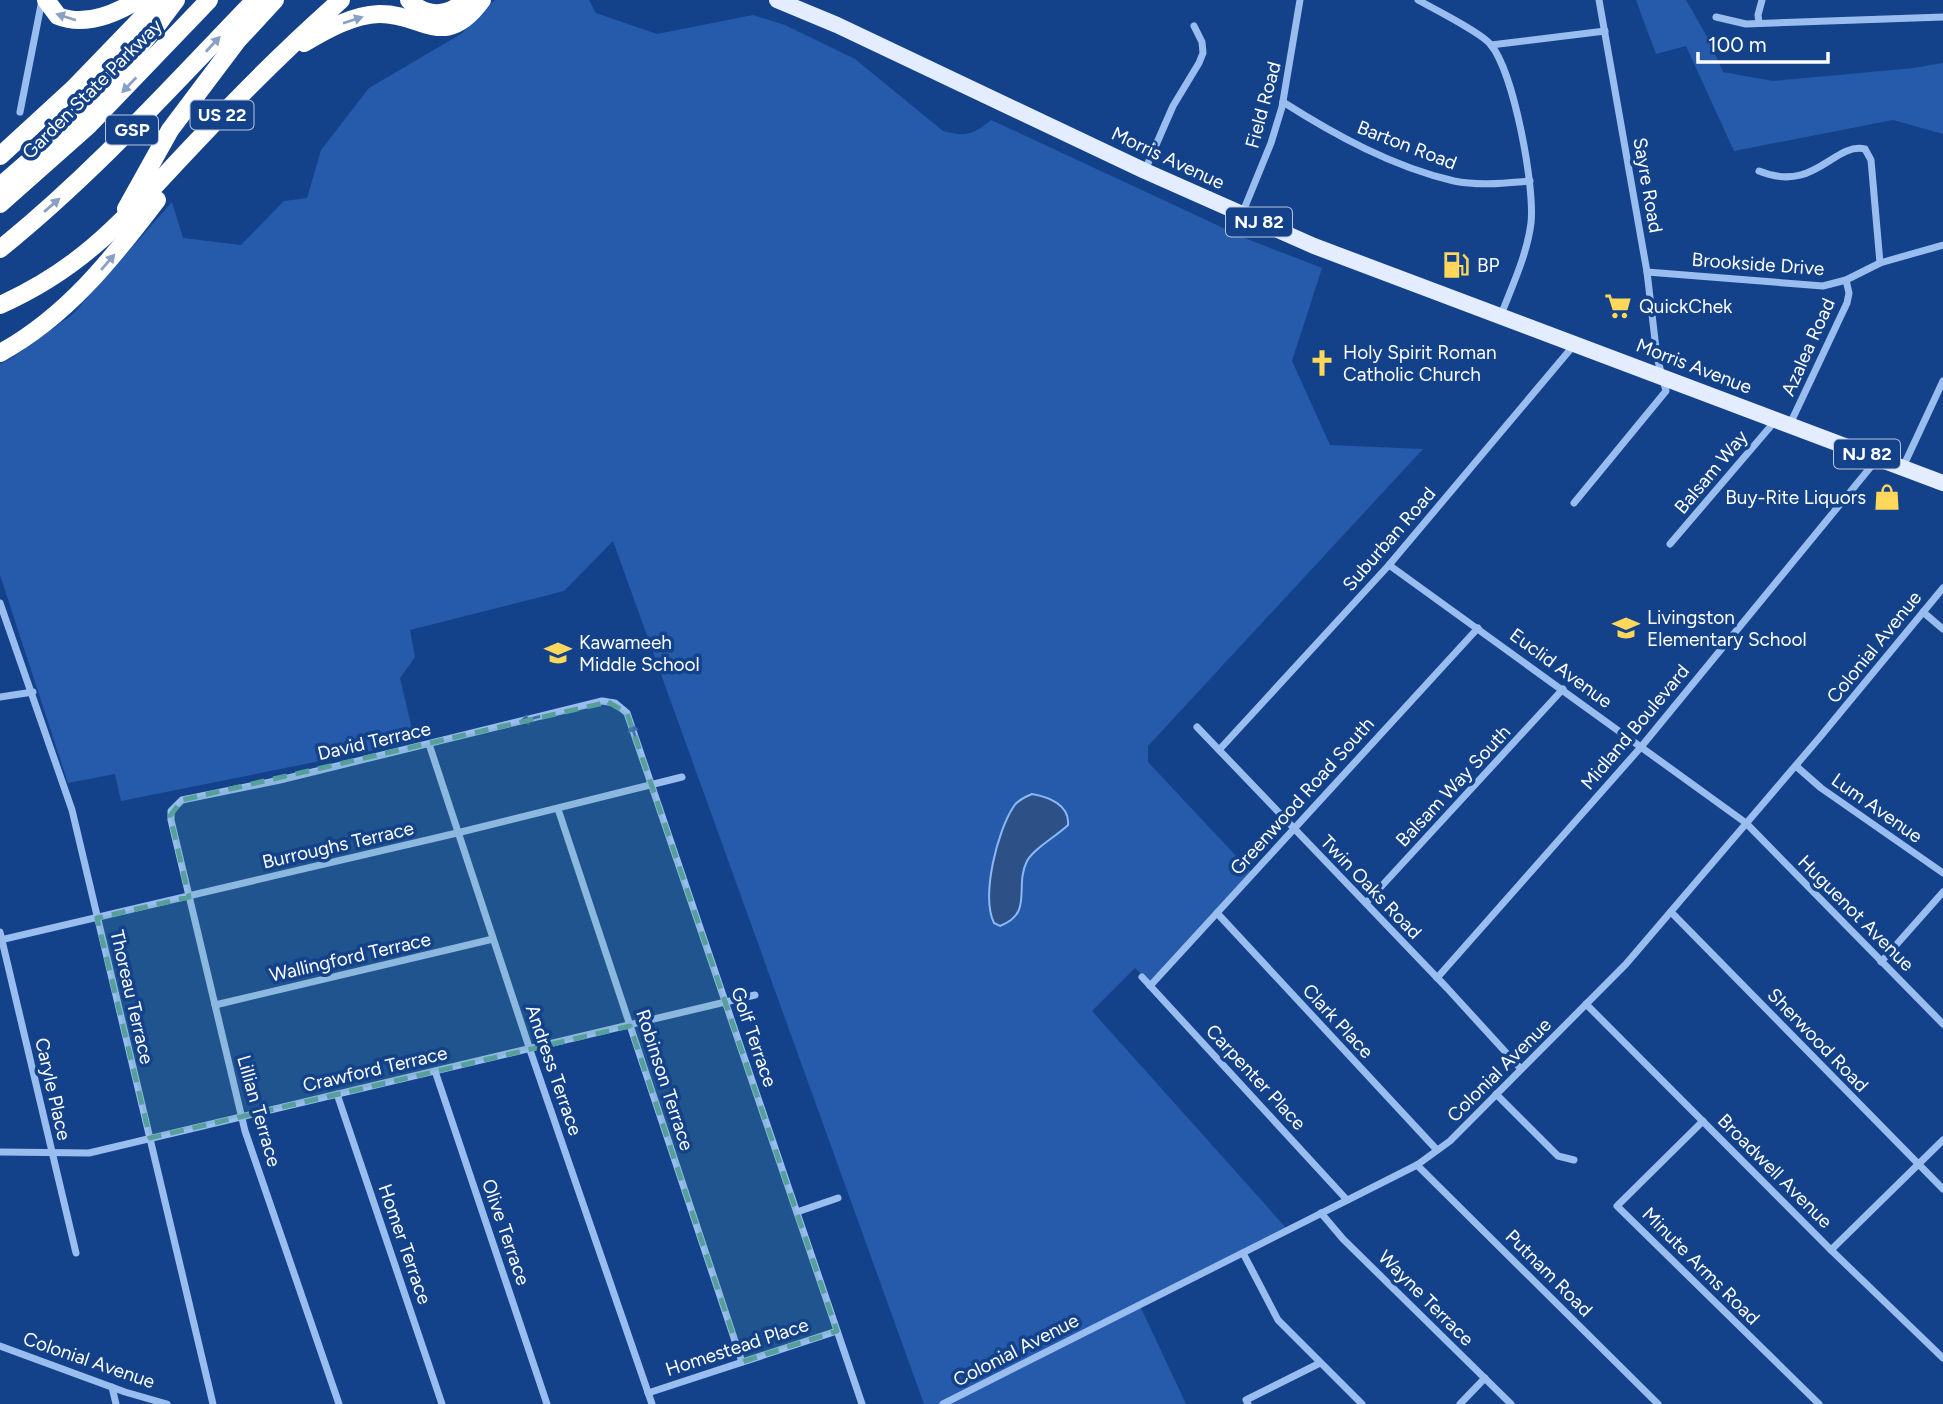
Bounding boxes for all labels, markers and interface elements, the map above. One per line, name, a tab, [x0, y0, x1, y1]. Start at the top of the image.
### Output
one-way arrow	[56, 11, 77, 21]
street label: Garden State Parkway	[17, 14, 167, 164]
one-way arrow	[343, 14, 364, 25]
scale bar	[1698, 21, 1828, 65]
text: 100 m	[1708, 32, 1767, 57]
one-way arrow	[204, 36, 220, 53]
street label: Field Road	[1240, 59, 1286, 151]
one-way arrow	[121, 76, 137, 93]
road number: US 22	[190, 100, 254, 130]
street label: Barton Road	[1354, 115, 1460, 175]
road number: GSP	[106, 116, 158, 145]
street label: Morris Avenue	[1108, 122, 1228, 194]
street label: Sayre Road	[1628, 136, 1668, 234]
one-way arrow	[43, 197, 61, 213]
road number: NJ 82	[1226, 208, 1292, 236]
street label: Brookside Drive	[1691, 248, 1825, 280]
fuel station icon: BP	[1441, 250, 1471, 280]
one-way arrow	[100, 254, 115, 271]
place label: BP	[1477, 254, 1500, 277]
supermarket icon: QuickChek	[1603, 291, 1633, 321]
place label: QuickChek	[1639, 295, 1733, 318]
street label: Azalea Road	[1776, 295, 1840, 399]
street label: Morris Avenue	[1633, 333, 1755, 399]
place label: Holy Spirit Roman Catholic Church	[1343, 341, 1497, 386]
church icon: Holy Spirit Roman Catholic Church	[1307, 348, 1337, 378]
street label: Balsam Way	[1669, 426, 1753, 518]
road number: NJ 82	[1834, 440, 1900, 468]
street label: Suburban Road	[1338, 482, 1440, 596]
shop icon: Buy-Rite Liquors	[1872, 482, 1902, 512]
place label: Buy-Rite Liquors	[1725, 486, 1866, 509]
street label: Colonial Avenue	[1822, 586, 1926, 708]
place label: Livingston Elementary School	[1647, 606, 1807, 651]
school or university icon: Livingston Elementary School	[1611, 613, 1641, 643]
street label: Euclid Avenue	[1505, 623, 1617, 713]
place label: Kawameeh Middle School	[579, 631, 700, 676]
school or university icon: Kawameeh Middle School	[543, 638, 573, 668]
street label: Midland Boulevard	[1576, 660, 1694, 794]
street label: Greenwood Road South	[1225, 712, 1379, 880]
one-way arrow	[519, 714, 541, 725]
street label: David Terrace	[315, 717, 433, 765]
street label: Balsam Way South	[1391, 721, 1515, 851]
one-way arrow	[628, 722, 639, 743]
street label: Lum Avenue	[1827, 768, 1927, 848]
street label: Burroughs Terrace	[260, 816, 416, 874]
street label: Twin Oaks Road	[1316, 830, 1426, 944]
street label: Huguenot Avenue	[1793, 850, 1919, 976]
street label: Wallingford Terrace	[267, 927, 433, 987]
street label: Thoreau Terrace	[105, 928, 159, 1066]
street label: Clark Place	[1298, 979, 1378, 1063]
street label: Sherwood Road	[1763, 983, 1873, 1097]
street label: Golf Terrace	[726, 984, 782, 1090]
street label: Andress Terrace	[521, 1002, 587, 1138]
street label: Robinson Terrace	[631, 1006, 699, 1154]
street label: Colonial Avenue	[1442, 1013, 1556, 1127]
street label: Carpenter Place	[1201, 1019, 1311, 1135]
street label: Caryle Place	[30, 1035, 76, 1143]
street label: Crawford Terrace	[300, 1041, 450, 1097]
street label: Lillian Terrace	[232, 1053, 286, 1169]
street label: Broadwell Avenue	[1713, 1109, 1837, 1233]
street label: Olive Terrace	[477, 1176, 535, 1288]
street label: Homer Terrace	[374, 1181, 436, 1307]
street label: Minute Arms Road	[1637, 1202, 1765, 1330]
street label: Putnam Road	[1501, 1225, 1597, 1321]
street label: Wayne Terrace	[1373, 1245, 1479, 1351]
street label: Colonial Avenue	[949, 1308, 1083, 1392]
street label: Homestead Place	[662, 1313, 812, 1381]
street label: Colonial Avenue	[20, 1327, 158, 1393]

